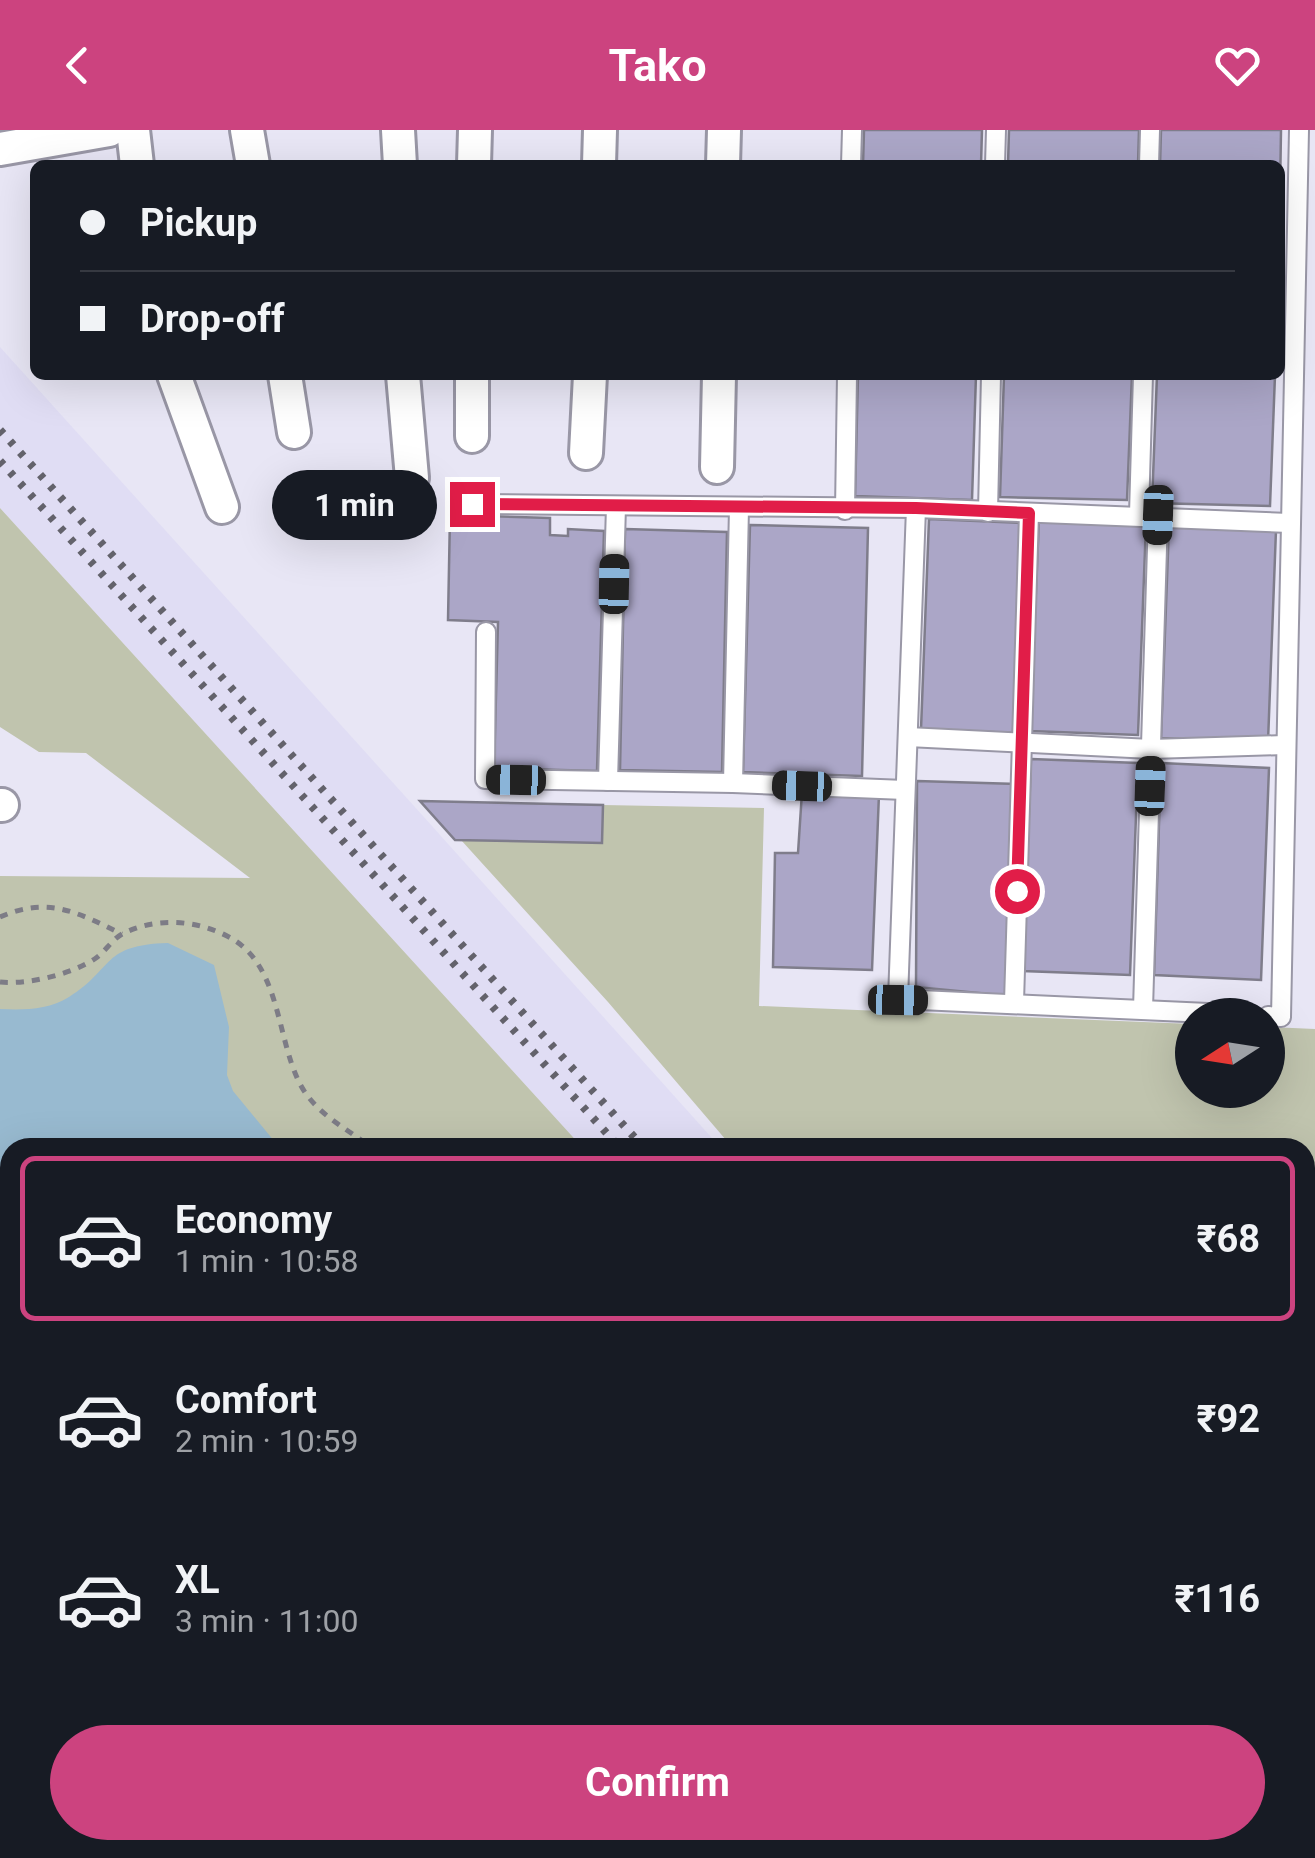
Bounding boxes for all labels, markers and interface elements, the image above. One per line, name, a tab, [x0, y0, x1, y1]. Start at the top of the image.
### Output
icon: back	[50, 38, 105, 93]
icon: heart	[1210, 38, 1265, 93]
text: Tako	[608, 39, 707, 92]
text: Pickup	[140, 201, 257, 245]
text: Drop-off	[140, 297, 285, 341]
callout: 1 min	[272, 469, 437, 539]
route end	[450, 482, 495, 527]
car	[1142, 484, 1174, 546]
text: 1 min	[314, 486, 395, 524]
car	[598, 554, 630, 614]
car	[1134, 755, 1166, 817]
car	[486, 764, 546, 796]
car	[771, 770, 833, 802]
route start	[995, 869, 1040, 914]
car	[868, 984, 928, 1016]
north arrow	[1175, 998, 1285, 1108]
map controls	[1175, 998, 1285, 1108]
icon: car	[55, 1194, 145, 1284]
text: Economy	[175, 1198, 332, 1242]
text: ₹68	[1196, 1217, 1260, 1261]
text: 1 min · 10:58	[175, 1242, 358, 1280]
icon: car	[55, 1374, 145, 1464]
text: Comfort	[175, 1378, 317, 1422]
text: ₹92	[1196, 1397, 1260, 1441]
text: 2 min · 10:59	[175, 1422, 358, 1460]
icon: car	[55, 1554, 145, 1644]
text: XL	[175, 1558, 220, 1602]
text: ₹116	[1175, 1577, 1260, 1621]
text: 3 min · 11:00	[175, 1602, 358, 1640]
button: Confirm	[50, 1725, 1265, 1840]

